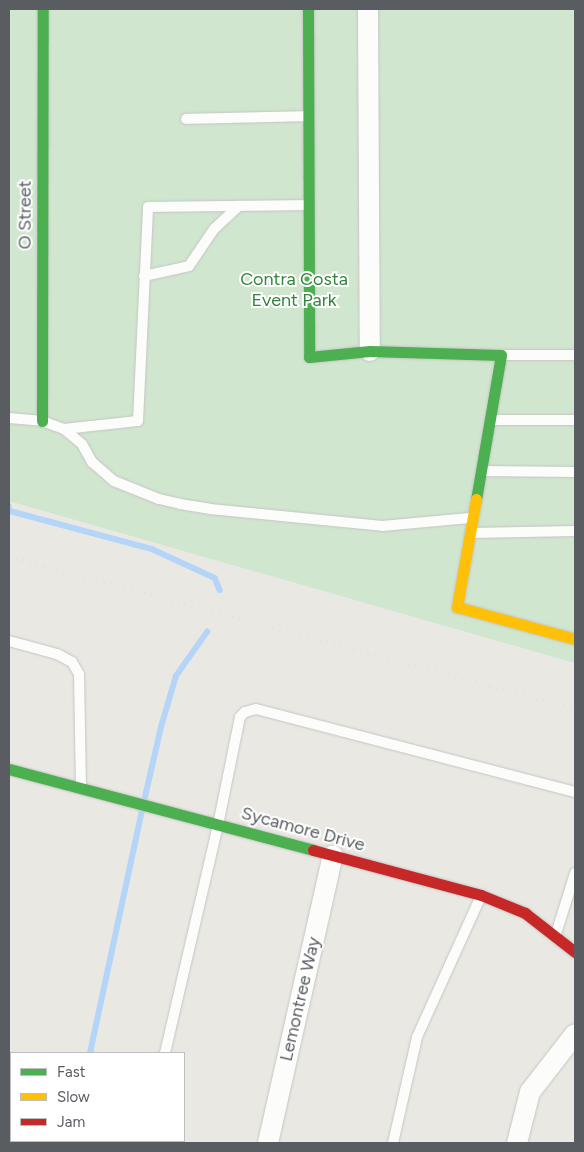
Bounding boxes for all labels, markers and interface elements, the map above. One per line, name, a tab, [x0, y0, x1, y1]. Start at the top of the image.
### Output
street label: O Street	[14, 181, 36, 249]
park label: Contra Costa Event Park	[240, 269, 348, 312]
street label: Sycamore Drive	[239, 802, 367, 856]
street label: Lemontree Way	[275, 935, 325, 1063]
legend	[10, 1052, 185, 1142]
text: Fast	[57, 1063, 85, 1081]
text: Slow	[57, 1088, 90, 1106]
text: Jam	[57, 1113, 85, 1131]

